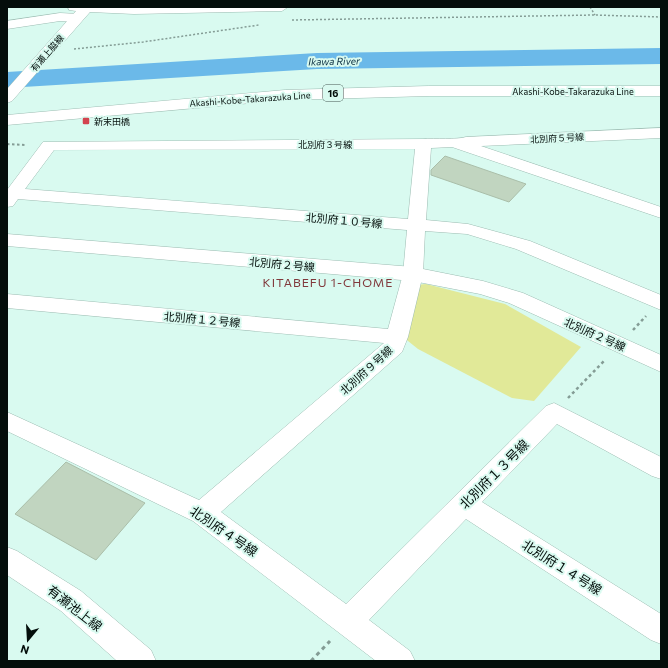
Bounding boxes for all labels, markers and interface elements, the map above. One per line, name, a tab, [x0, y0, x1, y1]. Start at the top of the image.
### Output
street label: 有瀬上脇線	[28, 32, 67, 74]
water label: Ikawa River	[308, 55, 361, 67]
road number: 16	[323, 85, 343, 101]
street label: Akashi-Kobe-Takarazuka Line	[512, 86, 634, 97]
street label: Akashi-Kobe-Takarazuka Line	[189, 89, 311, 109]
marker: 新末田橋	[81, 116, 91, 126]
place label: 新末田橋	[94, 116, 130, 127]
street label: 北別府５号線	[530, 131, 585, 145]
street label: 北別府３号線	[298, 139, 353, 150]
street label: 北別府１０号線	[305, 210, 383, 230]
street label: 北別府２号線	[249, 255, 315, 273]
district label: KITABEFU 1-CHOME	[263, 275, 393, 289]
street label: 北別府１２号線	[163, 309, 241, 329]
street label: 北別府２号線	[562, 315, 628, 353]
street label: 北別府９号線	[337, 343, 395, 397]
street label: 北別府１３号線	[456, 436, 532, 512]
street label: 北別府４号線	[187, 503, 261, 559]
street label: 北別府１４号線	[519, 536, 605, 598]
street label: 有瀬池上線	[44, 582, 106, 634]
north arrow	[8, 620, 48, 660]
text: N	[19, 643, 31, 657]

